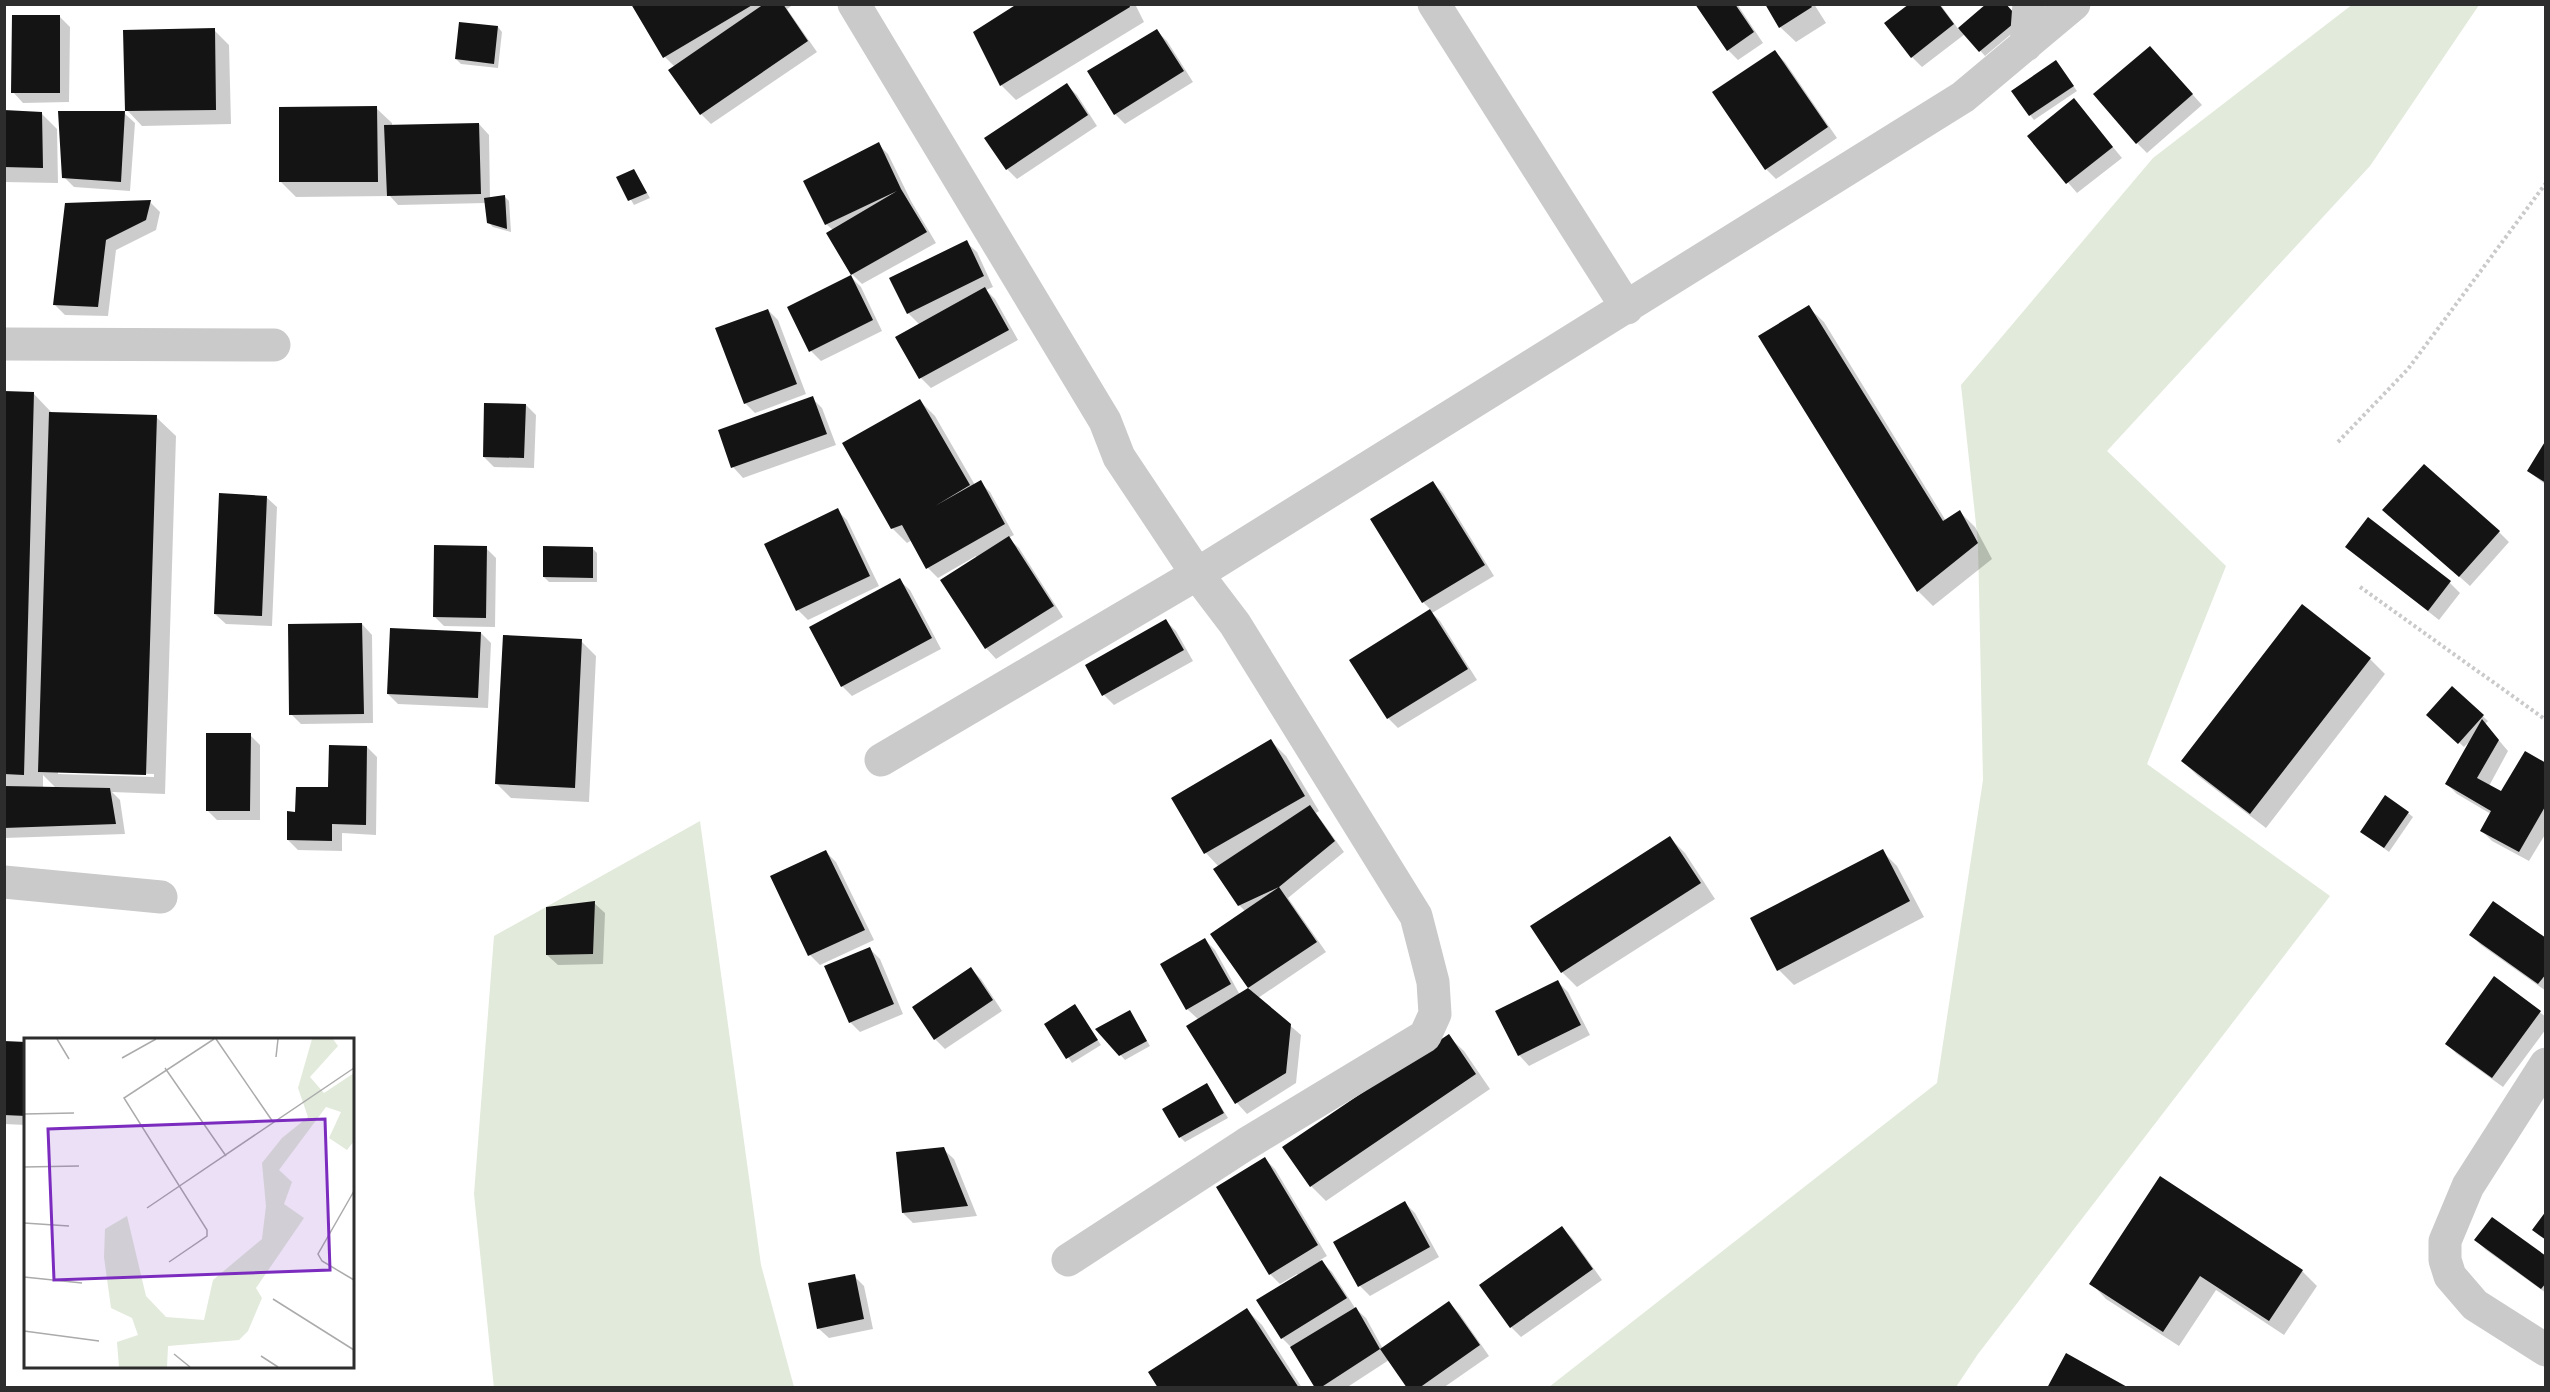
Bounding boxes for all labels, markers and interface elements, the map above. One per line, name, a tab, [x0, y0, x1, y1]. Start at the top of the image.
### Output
inset map	[24, 1038, 354, 1368]

